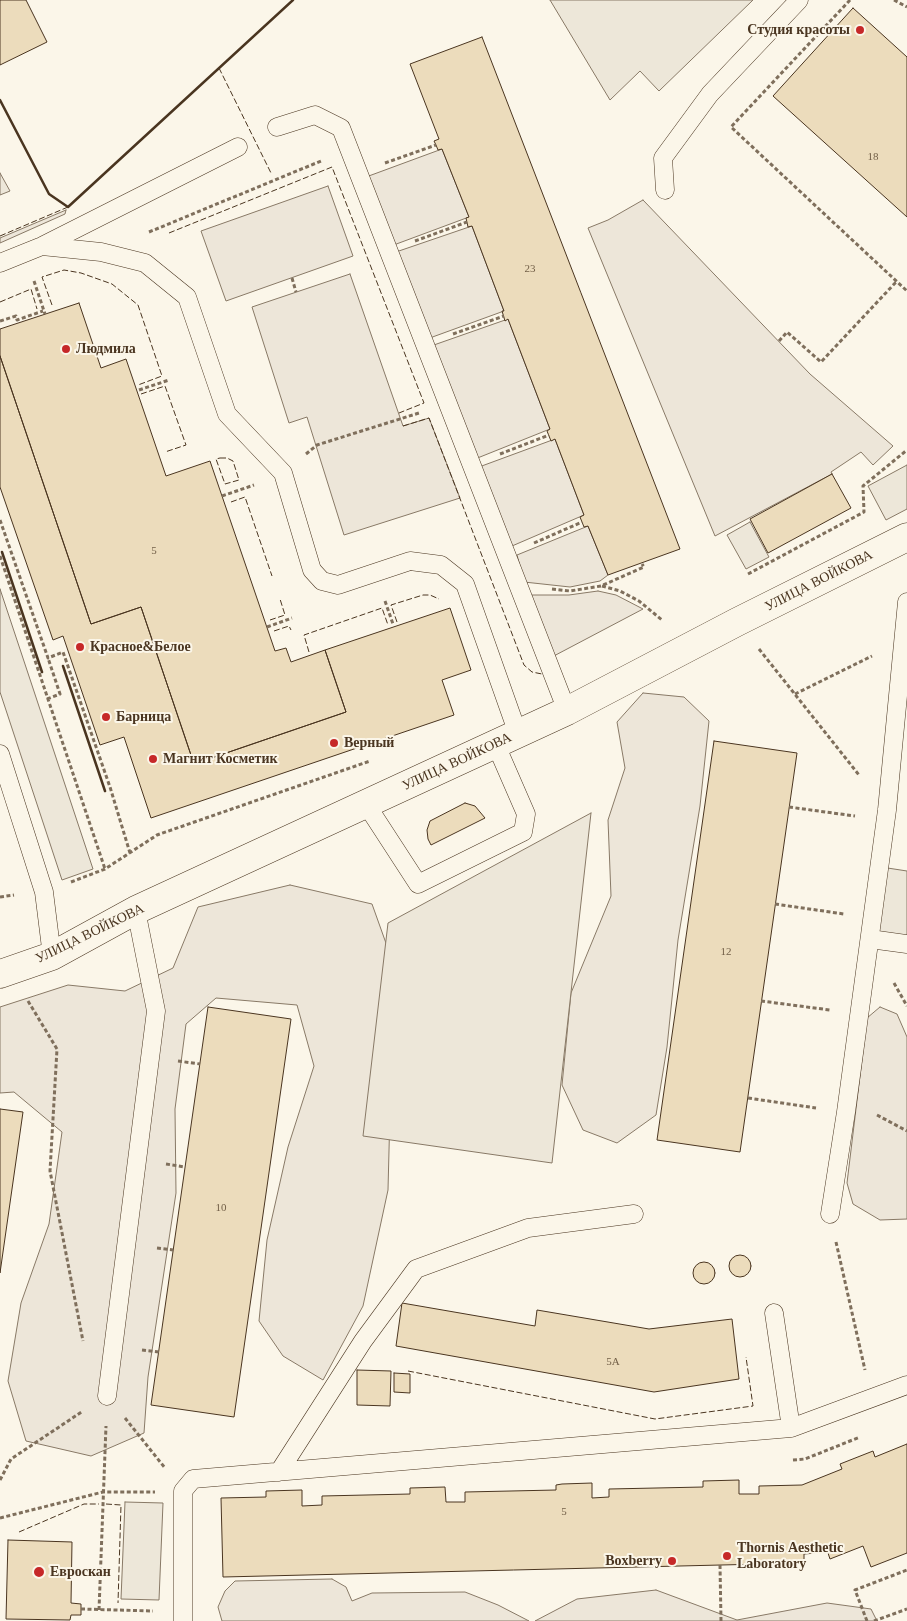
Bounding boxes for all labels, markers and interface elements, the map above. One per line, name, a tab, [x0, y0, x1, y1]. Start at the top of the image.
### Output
place label: Студия красоты	[747, 22, 850, 38]
marker: Студия красоты	[854, 24, 866, 36]
house number: 18	[868, 150, 878, 164]
house number: 23	[524, 262, 536, 276]
place label: Людмила	[76, 341, 136, 357]
marker: Людмила	[60, 343, 72, 355]
house number: 5	[151, 544, 157, 558]
street label: УЛИЦА ВОЙКОВА	[762, 547, 876, 615]
place label: Красное&Белое	[90, 639, 191, 655]
marker: Красное&Белое	[74, 641, 86, 653]
place label: Барница	[116, 709, 171, 725]
marker: Барница	[100, 711, 112, 723]
street label: УЛИЦА ВОЙКОВА	[400, 729, 514, 795]
place label: Верный	[344, 735, 394, 751]
marker: Верный	[328, 737, 340, 749]
place label: Магнит Косметик	[163, 751, 278, 767]
marker: Магнит Косметик	[147, 753, 159, 765]
street label: УЛИЦА ВОЙКОВА	[33, 900, 147, 968]
house number: 12	[720, 945, 731, 959]
house number: 10	[216, 1201, 227, 1215]
house number: 5А	[606, 1355, 620, 1369]
house number: 5	[561, 1505, 567, 1519]
place label: Thornis Aesthetic Laboratory	[737, 1540, 843, 1572]
marker: Thornis Aesthetic Laboratory	[721, 1550, 733, 1562]
place label: Boxberry	[605, 1553, 662, 1569]
marker: Boxberry	[666, 1555, 678, 1567]
place label: Евроскан	[50, 1564, 111, 1580]
marker: Евроскан	[32, 1565, 46, 1579]

